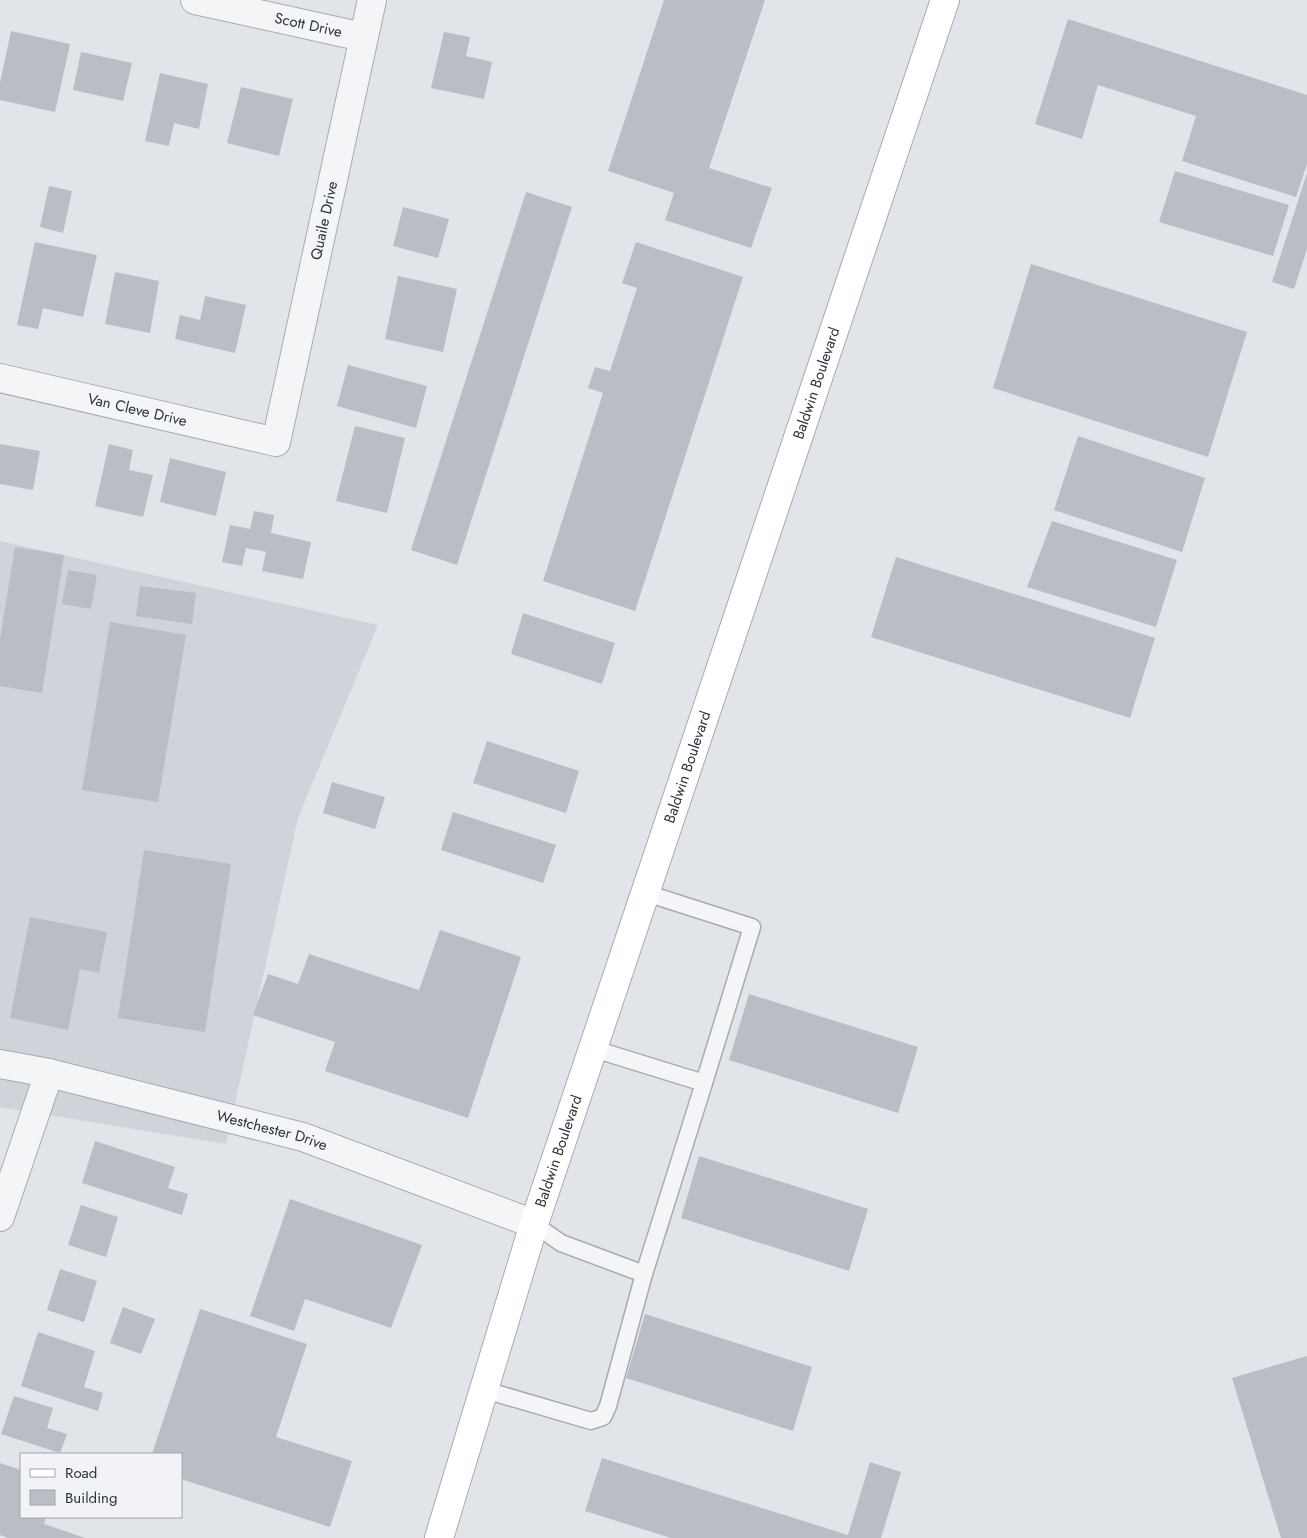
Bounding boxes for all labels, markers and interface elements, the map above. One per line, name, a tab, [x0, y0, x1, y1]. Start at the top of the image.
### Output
street label: Scott Drive	[272, 7, 344, 43]
street label: Quaile Drive	[305, 179, 343, 262]
street label: Baldwin Boulevard	[787, 324, 845, 442]
street label: Van Cleve Drive	[86, 388, 189, 432]
street label: Baldwin Boulevard	[658, 708, 716, 826]
street label: Baldwin Boulevard	[529, 1092, 588, 1210]
street label: Westchester Drive	[214, 1105, 331, 1156]
legend	[20, 1453, 182, 1518]
text: Road	[65, 1462, 97, 1484]
text: Building	[65, 1487, 117, 1509]

